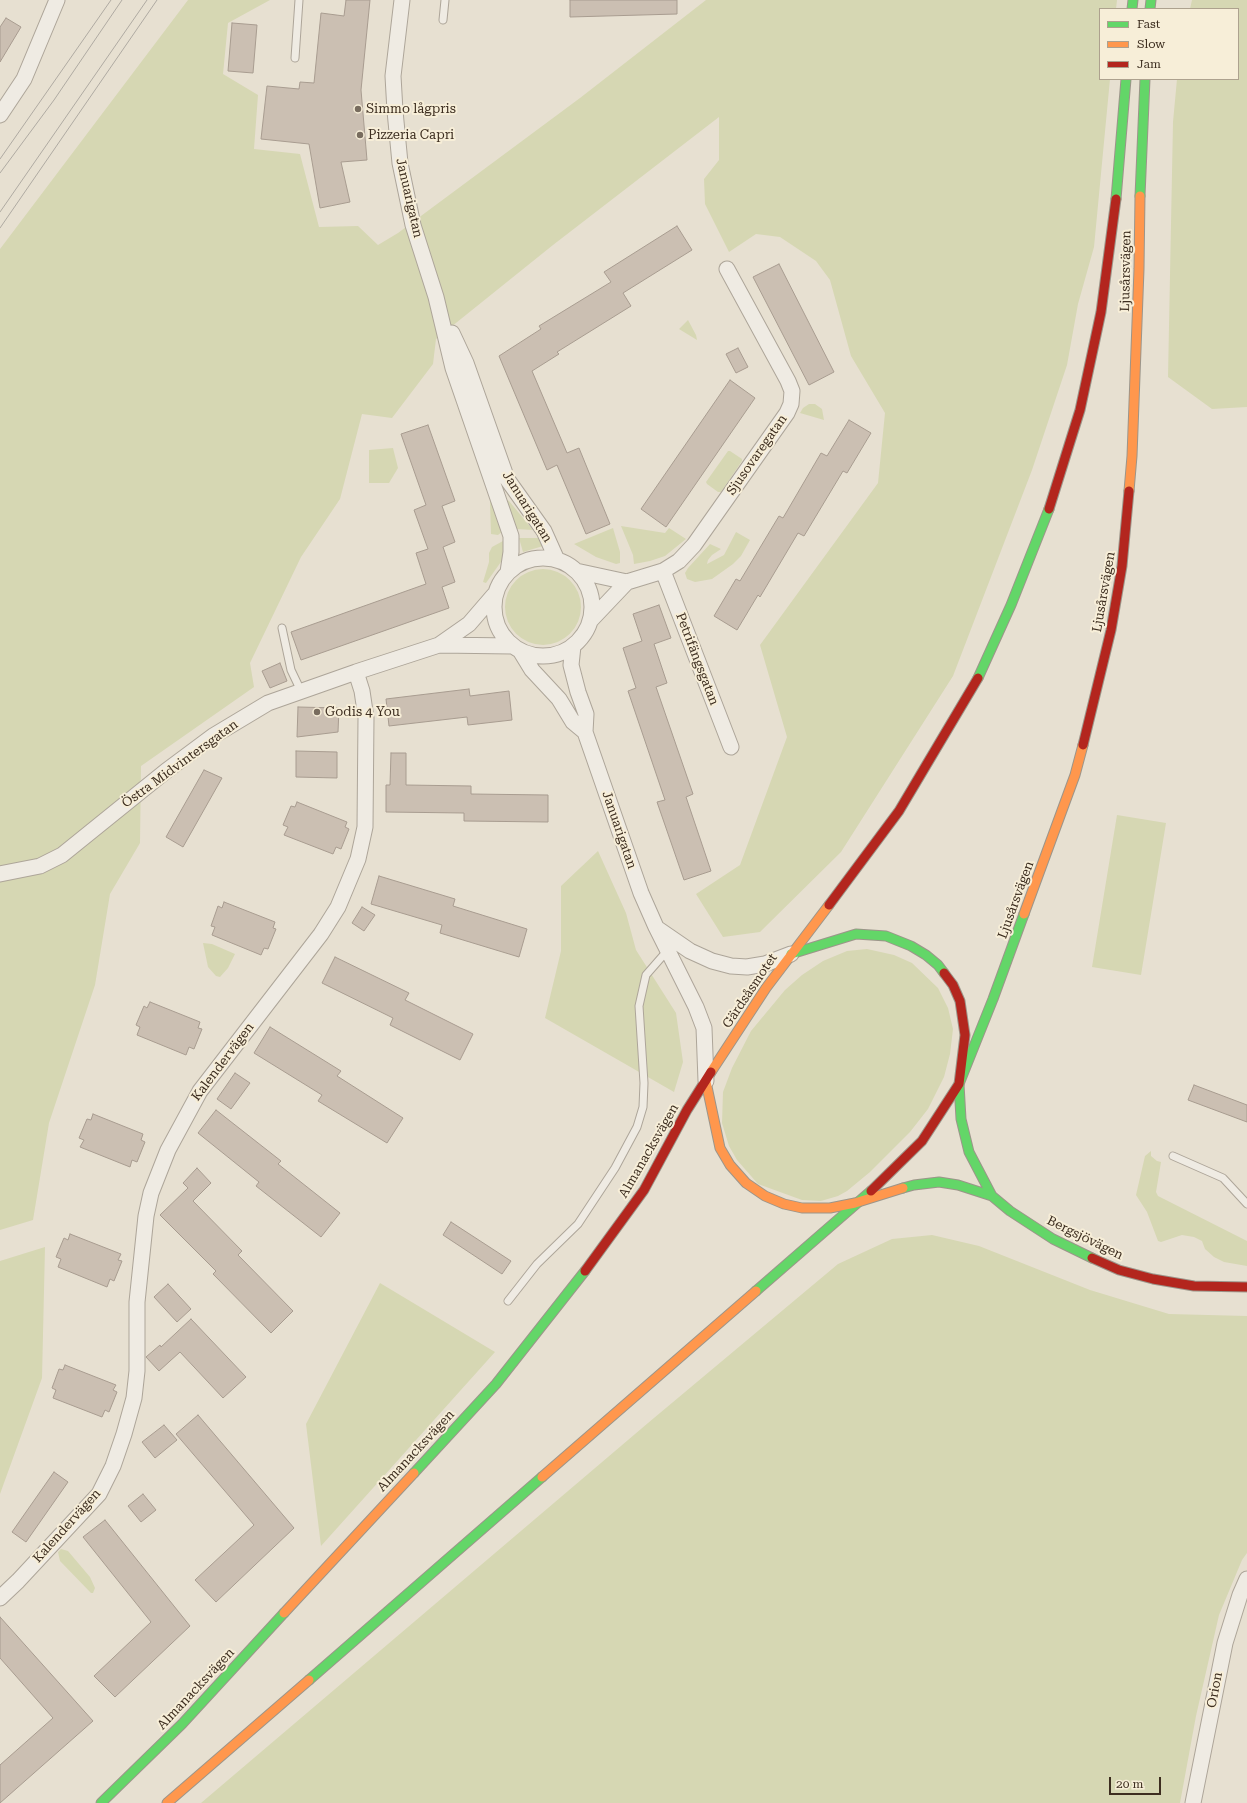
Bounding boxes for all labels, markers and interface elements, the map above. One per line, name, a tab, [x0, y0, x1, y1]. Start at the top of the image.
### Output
legend	[1099, 8, 1239, 80]
text: Fast	[1137, 17, 1160, 31]
text: Slow	[1137, 37, 1165, 51]
text: Jam	[1137, 57, 1161, 71]
place label: Simmo lågpris	[366, 101, 456, 117]
marker: Simmo lågpris	[353, 104, 363, 114]
place label: Pizzeria Capri	[368, 127, 454, 143]
marker: Pizzeria Capri	[355, 130, 365, 140]
street label: Januarigatan	[392, 157, 426, 239]
street label: Ljusårsvägen	[1117, 230, 1135, 312]
street label: Sjusovaregatan	[723, 412, 791, 498]
street label: Januarigatan	[499, 468, 555, 546]
street label: Ljusårsvägen	[1089, 551, 1119, 633]
street label: Petrifängsgatan	[672, 610, 722, 708]
place label: Godis 4 You	[325, 704, 400, 720]
marker: Godis 4 You	[312, 707, 322, 717]
street label: Östra Midvintersgatan	[119, 717, 241, 811]
street label: Januarigatan	[598, 789, 640, 871]
street label: Ljusårsvägen	[995, 859, 1037, 941]
street label: Gärdsåsmotet	[719, 951, 781, 1031]
street label: Kalendervägen	[189, 1020, 257, 1104]
street label: Almanacksvägen	[616, 1101, 682, 1201]
street label: Bergsjövägen	[1044, 1213, 1126, 1263]
street label: Almanacksvägen	[374, 1407, 458, 1495]
street label: Kalendervägen	[30, 1486, 104, 1566]
street label: Almanacksvägen	[154, 1645, 238, 1733]
street label: Orion	[1204, 1671, 1226, 1709]
scale bar	[1111, 1769, 1163, 1795]
text: 20 m	[1116, 1777, 1143, 1791]

